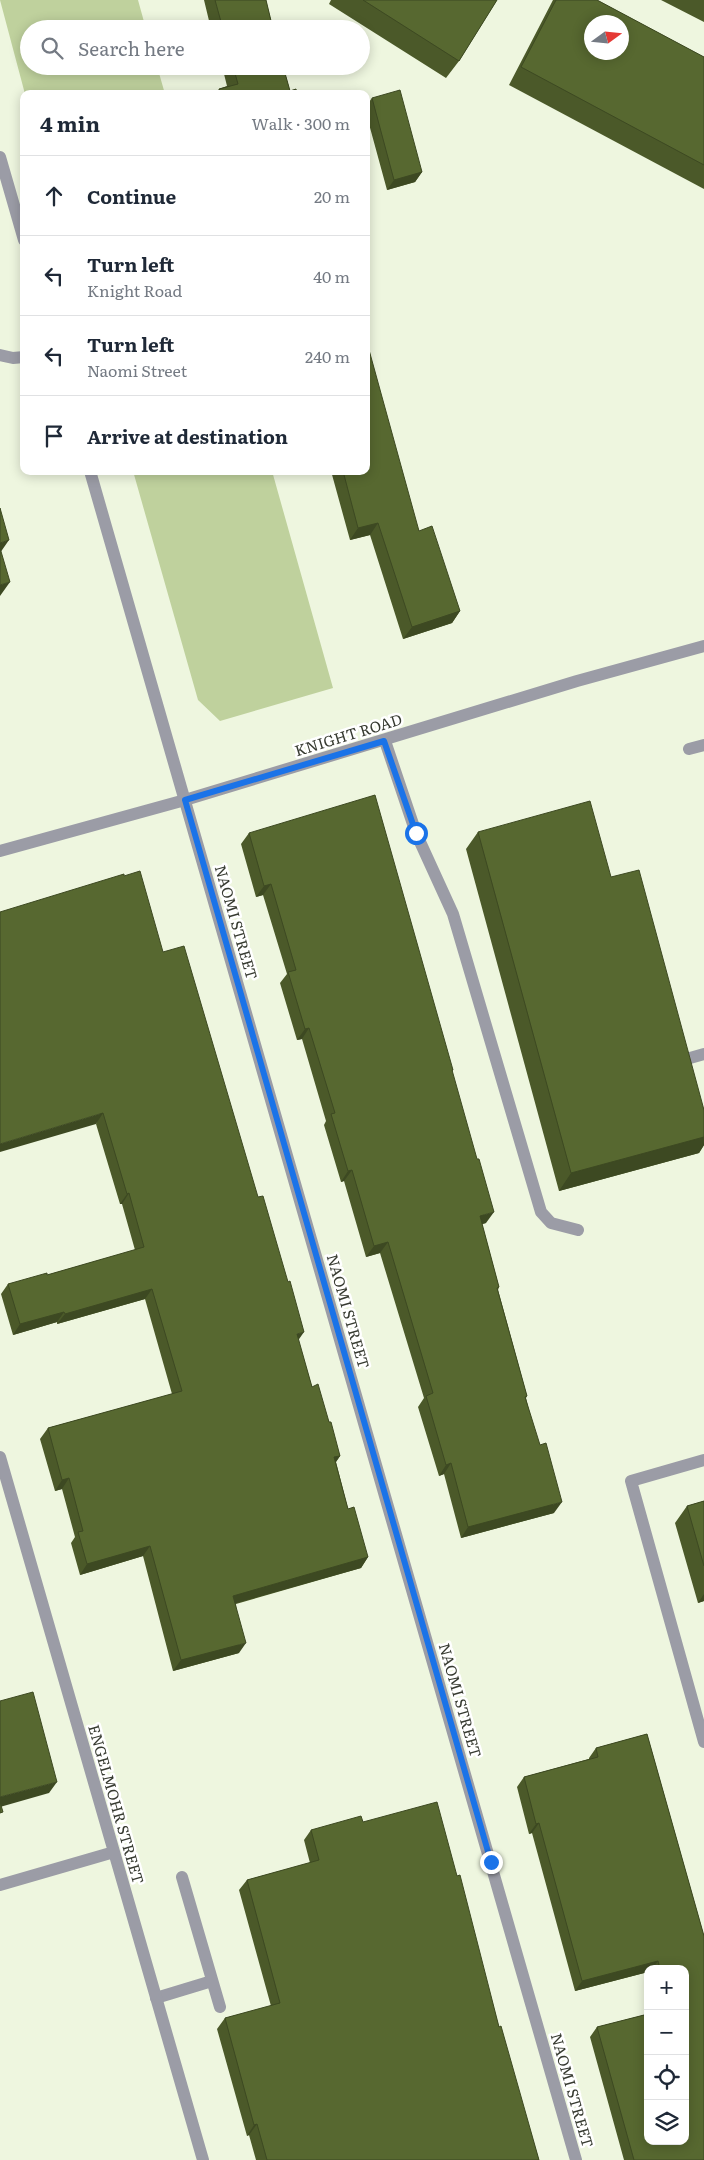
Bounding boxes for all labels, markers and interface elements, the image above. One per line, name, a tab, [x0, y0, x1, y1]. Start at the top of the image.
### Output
north arrow	[584, 15, 629, 60]
search box	[20, 20, 370, 75]
icon: search	[38, 34, 66, 62]
text: Search here	[78, 34, 185, 62]
text: 4 min	[40, 107, 100, 138]
text: Walk · 300 m	[251, 111, 350, 135]
icon: ahead	[40, 182, 68, 210]
text: Continue	[87, 182, 176, 210]
text: 20 m	[314, 184, 350, 208]
text: Turn left	[87, 250, 174, 278]
icon: left	[40, 262, 68, 290]
text: 40 m	[313, 264, 350, 288]
text: Knight Road	[87, 278, 182, 302]
text: Turn left	[87, 330, 174, 358]
icon: left	[40, 342, 68, 370]
text: 240 m	[305, 344, 350, 368]
text: Naomi Street	[87, 358, 187, 382]
icon: arrive	[40, 422, 68, 450]
text: Arrive at destination	[87, 422, 288, 450]
street label: KNIGHT ROAD	[291, 707, 405, 761]
route start	[405, 822, 428, 845]
street label: NAOMI STREET	[210, 862, 264, 982]
street label: NAOMI STREET	[322, 1251, 376, 1371]
street label: NAOMI STREET	[434, 1640, 488, 1760]
street label: ENGELMOHR STREET	[83, 1722, 151, 1886]
route end	[480, 1851, 503, 1874]
map controls	[644, 1965, 689, 2145]
button: +	[644, 1965, 689, 2010]
button: −	[644, 2010, 689, 2055]
street label: NAOMI STREET	[546, 2030, 600, 2150]
button: locate	[644, 2055, 689, 2100]
button: layers	[644, 2100, 689, 2145]

